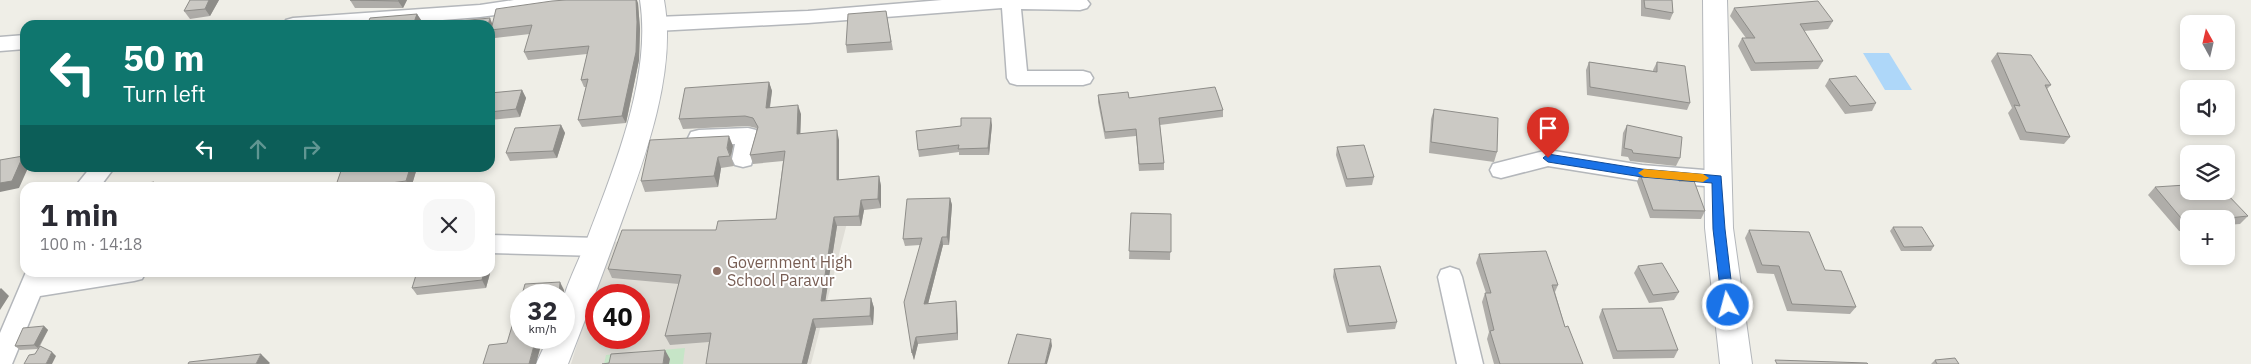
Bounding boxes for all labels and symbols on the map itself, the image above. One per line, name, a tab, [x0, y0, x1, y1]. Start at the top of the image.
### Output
north arrow	[2180, 15, 2235, 70]
pin	[1527, 107, 1569, 158]
place label: Government High School Paravur	[727, 252, 853, 290]
marker: Government High School Paravur	[711, 265, 723, 277]
position arrow	[1701, 278, 1753, 330]
speed limit sign: 40	[585, 284, 650, 349]

